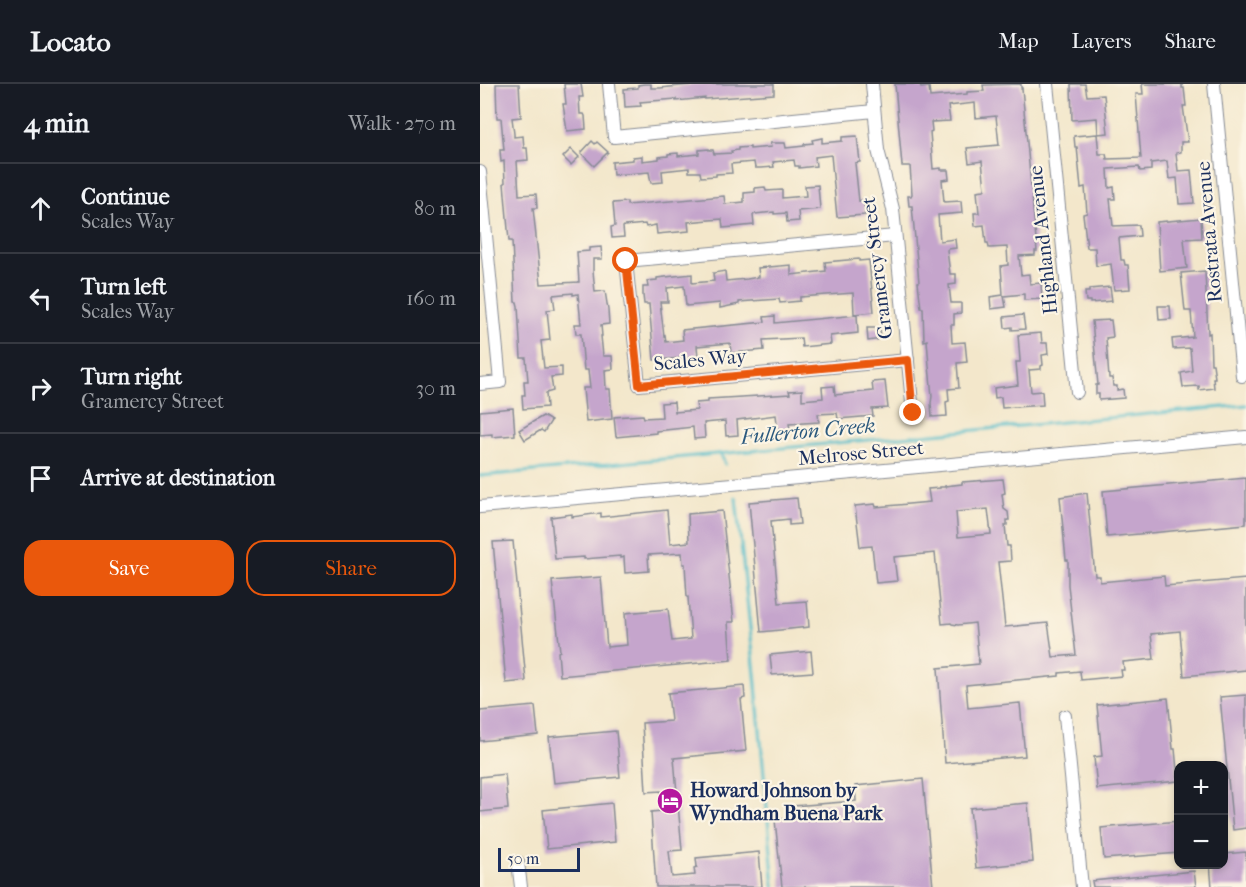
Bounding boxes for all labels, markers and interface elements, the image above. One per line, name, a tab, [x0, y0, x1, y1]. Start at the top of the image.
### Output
text: Locato	[30, 25, 111, 58]
text: Map	[998, 29, 1039, 53]
text: Layers	[1072, 29, 1131, 53]
text: Share	[1164, 29, 1216, 53]
text: 4 min	[24, 108, 89, 139]
text: Walk · 270 m	[348, 112, 456, 135]
street label: Rostrata Avenue	[1191, 160, 1227, 304]
street label: Highland Avenue	[1024, 164, 1062, 316]
text: Continue	[81, 184, 170, 210]
icon: ahead	[24, 192, 57, 225]
street label: Gramercy Street	[857, 196, 897, 340]
text: 80 m	[414, 197, 456, 220]
text: Scales Way	[81, 210, 174, 233]
route start	[612, 247, 638, 273]
text: Turn left	[81, 274, 167, 300]
icon: left	[24, 282, 57, 315]
text: 160 m	[406, 287, 456, 310]
text: Scales Way	[81, 300, 174, 323]
street label: Scales Way	[653, 344, 749, 376]
text: Turn right	[81, 364, 182, 390]
icon: right	[24, 372, 57, 405]
text: 30 m	[416, 377, 456, 400]
text: Gramercy Street	[81, 390, 224, 413]
route end	[899, 399, 925, 425]
water label: Fullerton Creek	[738, 413, 877, 449]
street label: Melrose Street	[797, 436, 925, 470]
icon: arrive	[24, 462, 57, 495]
text: Arrive at destination	[81, 465, 275, 491]
button: Save	[24, 540, 234, 596]
button: Share	[246, 540, 456, 596]
map controls	[1174, 761, 1228, 869]
button: +	[1174, 761, 1228, 815]
place label: Howard Johnson by Wyndham Buena Park	[689, 779, 883, 825]
hotel icon: Howard Johnson by Wyndham Buena Park	[655, 786, 685, 816]
button: −	[1174, 815, 1228, 869]
scale bar	[498, 845, 580, 872]
text: 50 m	[507, 849, 539, 868]

